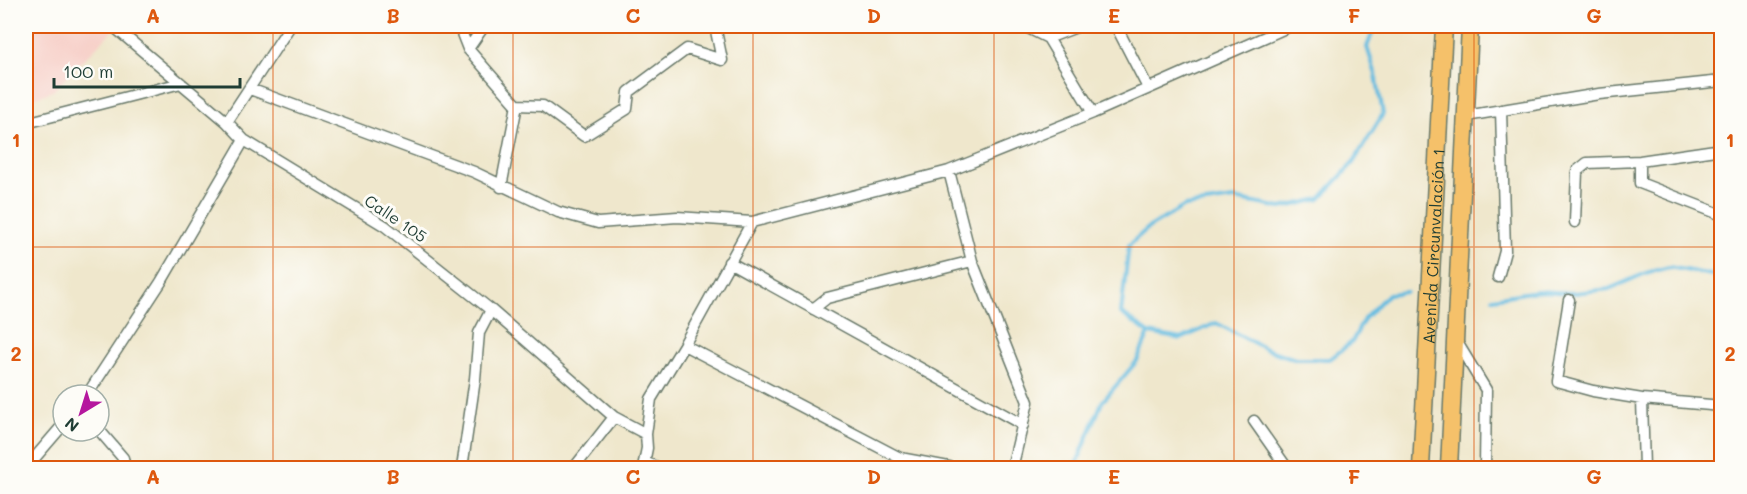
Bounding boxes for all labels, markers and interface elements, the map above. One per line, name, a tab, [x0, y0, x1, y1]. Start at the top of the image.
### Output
text: A	[146, 2, 160, 28]
text: B	[386, 2, 400, 28]
text: C	[626, 2, 641, 28]
text: D	[867, 2, 881, 28]
text: E	[1108, 2, 1120, 28]
text: F	[1348, 2, 1361, 28]
text: G	[1586, 2, 1602, 28]
scale bar	[54, 51, 240, 89]
text: 100 m	[63, 59, 113, 83]
text: 1	[12, 126, 20, 152]
text: 1	[1726, 126, 1734, 152]
street label: Avenida Circunvalación 1	[1417, 148, 1448, 345]
street label: Calle 105	[361, 189, 431, 247]
text: 2	[10, 340, 22, 366]
text: 2	[1724, 340, 1736, 366]
north arrow	[51, 383, 111, 443]
text: N	[60, 413, 83, 437]
text: A	[146, 463, 160, 489]
text: B	[386, 463, 400, 489]
text: C	[626, 463, 641, 489]
text: D	[867, 463, 881, 489]
text: E	[1108, 463, 1120, 489]
text: F	[1348, 463, 1361, 489]
text: G	[1586, 463, 1602, 489]

